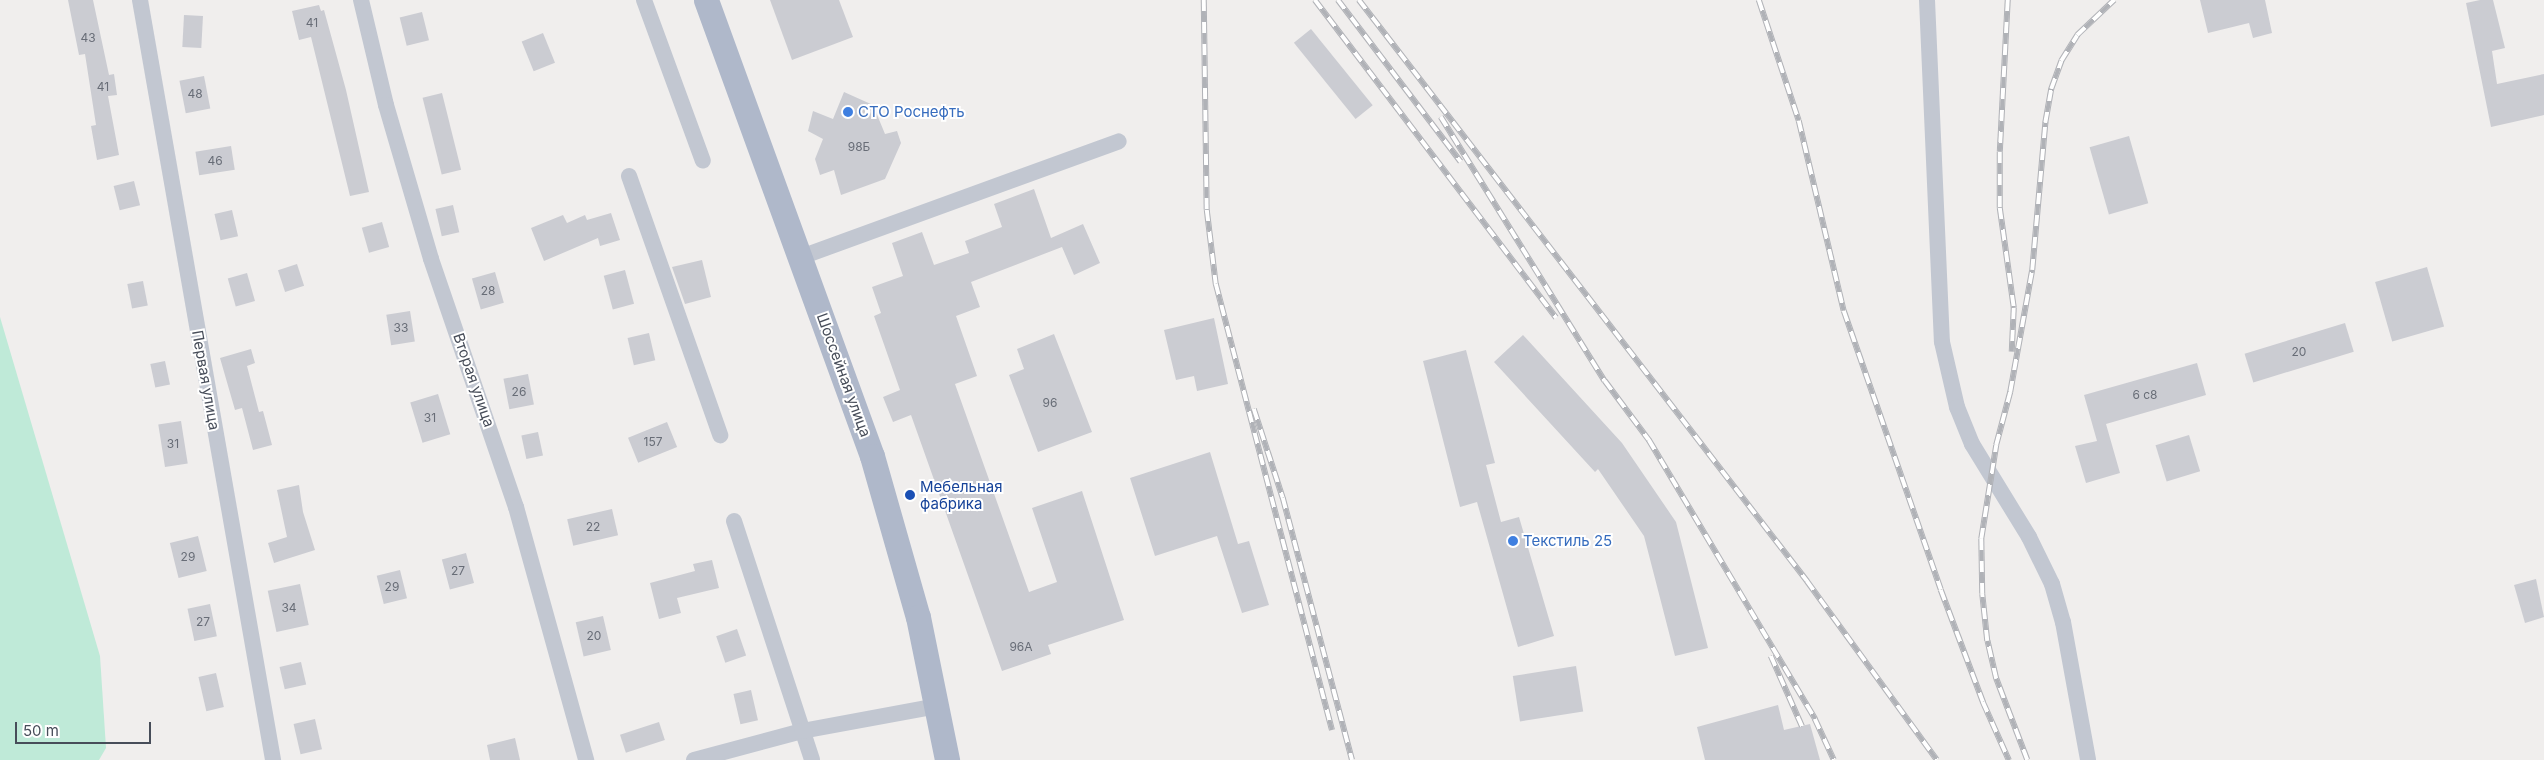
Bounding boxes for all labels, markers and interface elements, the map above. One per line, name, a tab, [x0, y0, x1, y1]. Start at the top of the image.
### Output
house number: 41	[306, 16, 318, 30]
house number: 43	[80, 31, 96, 45]
house number: 41	[97, 80, 109, 94]
house number: 48	[187, 87, 203, 101]
place label: СТО Роснефть	[858, 103, 965, 121]
marker: СТО Роснефть	[842, 106, 854, 118]
house number: 98Б	[848, 140, 870, 154]
house number: 46	[207, 154, 223, 168]
house number: 28	[481, 284, 495, 298]
street label: Шоссейная улица	[813, 311, 875, 439]
house number: 33	[394, 321, 408, 335]
street label: Первая улица	[188, 329, 224, 431]
street label: Вторая улица	[449, 331, 499, 429]
house number: 20	[2292, 345, 2306, 359]
house number: 26	[512, 385, 526, 399]
house number: 6 с8	[2132, 388, 2158, 402]
house number: 96	[1043, 396, 1057, 410]
house number: 31	[424, 411, 436, 425]
house number: 157	[644, 435, 662, 449]
house number: 31	[167, 437, 179, 451]
place label: Мебельная фабрика	[920, 477, 1003, 512]
marker: Мебельная фабрика	[904, 489, 916, 501]
house number: 22	[586, 520, 600, 534]
place label: Текстиль 25	[1523, 532, 1612, 550]
marker: Текстиль 25	[1507, 535, 1519, 547]
house number: 29	[181, 550, 195, 564]
house number: 27	[451, 564, 465, 578]
house number: 29	[385, 580, 399, 594]
house number: 34	[281, 601, 297, 615]
house number: 27	[196, 615, 210, 629]
house number: 20	[587, 629, 601, 643]
house number: 96А	[1009, 640, 1033, 654]
scale bar	[18, 712, 154, 744]
text: 50 m	[23, 721, 59, 740]

